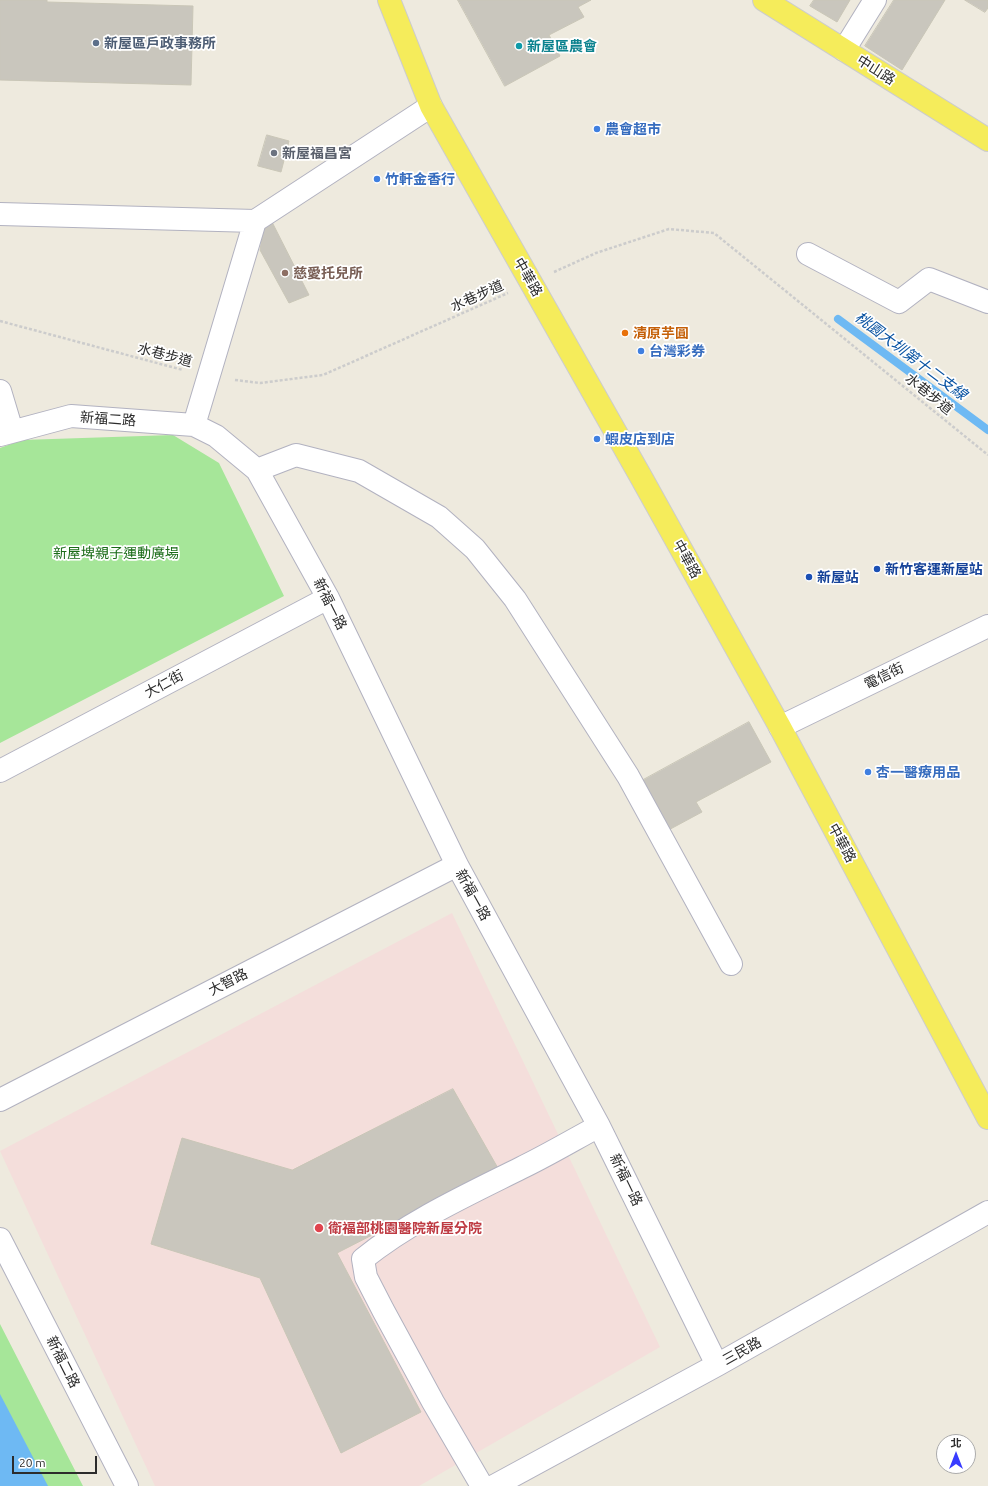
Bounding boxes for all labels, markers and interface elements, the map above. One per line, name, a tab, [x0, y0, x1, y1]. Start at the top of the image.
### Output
place label: 新屋區戶政事務所	[104, 35, 216, 51]
marker: 新屋區戶政事務所	[91, 38, 101, 48]
place label: 新屋區農會	[527, 38, 597, 54]
marker: 新屋區農會	[514, 41, 524, 51]
street label: 中山路	[854, 52, 898, 88]
place label: 農會超市	[605, 121, 661, 137]
marker: 農會超市	[592, 124, 602, 134]
place label: 新屋福昌宮	[282, 145, 352, 161]
marker: 新屋福昌宮	[269, 148, 279, 158]
place label: 竹軒金香行	[385, 171, 455, 187]
marker: 竹軒金香行	[372, 174, 382, 184]
street label: 中華路	[510, 255, 546, 299]
place label: 慈愛托兒所	[293, 265, 363, 281]
marker: 慈愛托兒所	[280, 268, 290, 278]
street label: 水巷步道	[448, 277, 506, 315]
water label: 桃園大圳第十二支線	[852, 308, 970, 404]
place label: 清原芋圓	[633, 325, 689, 341]
marker: 清原芋圓	[620, 328, 630, 338]
street label: 水巷步道	[136, 340, 194, 370]
place label: 台灣彩券	[649, 343, 705, 359]
marker: 台灣彩券	[636, 346, 646, 356]
street label: 水巷步道	[902, 370, 956, 418]
street label: 新福二路	[79, 409, 137, 429]
place label: 蝦皮店到店	[605, 431, 675, 447]
marker: 蝦皮店到店	[592, 434, 602, 444]
street label: 中華路	[669, 537, 705, 581]
park label: 新屋埤親子運動廣場	[53, 545, 179, 561]
place label: 新竹客運新屋站	[885, 561, 983, 577]
marker: 新竹客運新屋站	[872, 564, 882, 574]
place label: 新屋站	[817, 569, 859, 585]
marker: 新屋站	[804, 572, 814, 582]
street label: 新福一路	[310, 575, 350, 633]
street label: 電信街	[861, 659, 907, 693]
street label: 大仁街	[142, 667, 186, 701]
place label: 杏一醫療用品	[876, 764, 960, 780]
marker: 杏一醫療用品	[863, 767, 873, 777]
street label: 中華路	[825, 821, 859, 865]
street label: 新福一路	[452, 866, 494, 924]
street label: 大智路	[205, 965, 251, 999]
street label: 新福一路	[606, 1151, 646, 1209]
place label: 衛福部桃園醫院新屋分院	[328, 1220, 482, 1236]
marker: 衛福部桃園醫院新屋分院	[313, 1222, 325, 1234]
street label: 新福二路	[43, 1333, 83, 1391]
street label: 三民路	[720, 1333, 764, 1369]
north arrow	[936, 1434, 976, 1474]
text: 北	[951, 1437, 962, 1449]
scale bar	[14, 1448, 99, 1474]
text: 20 m	[19, 1456, 46, 1469]

